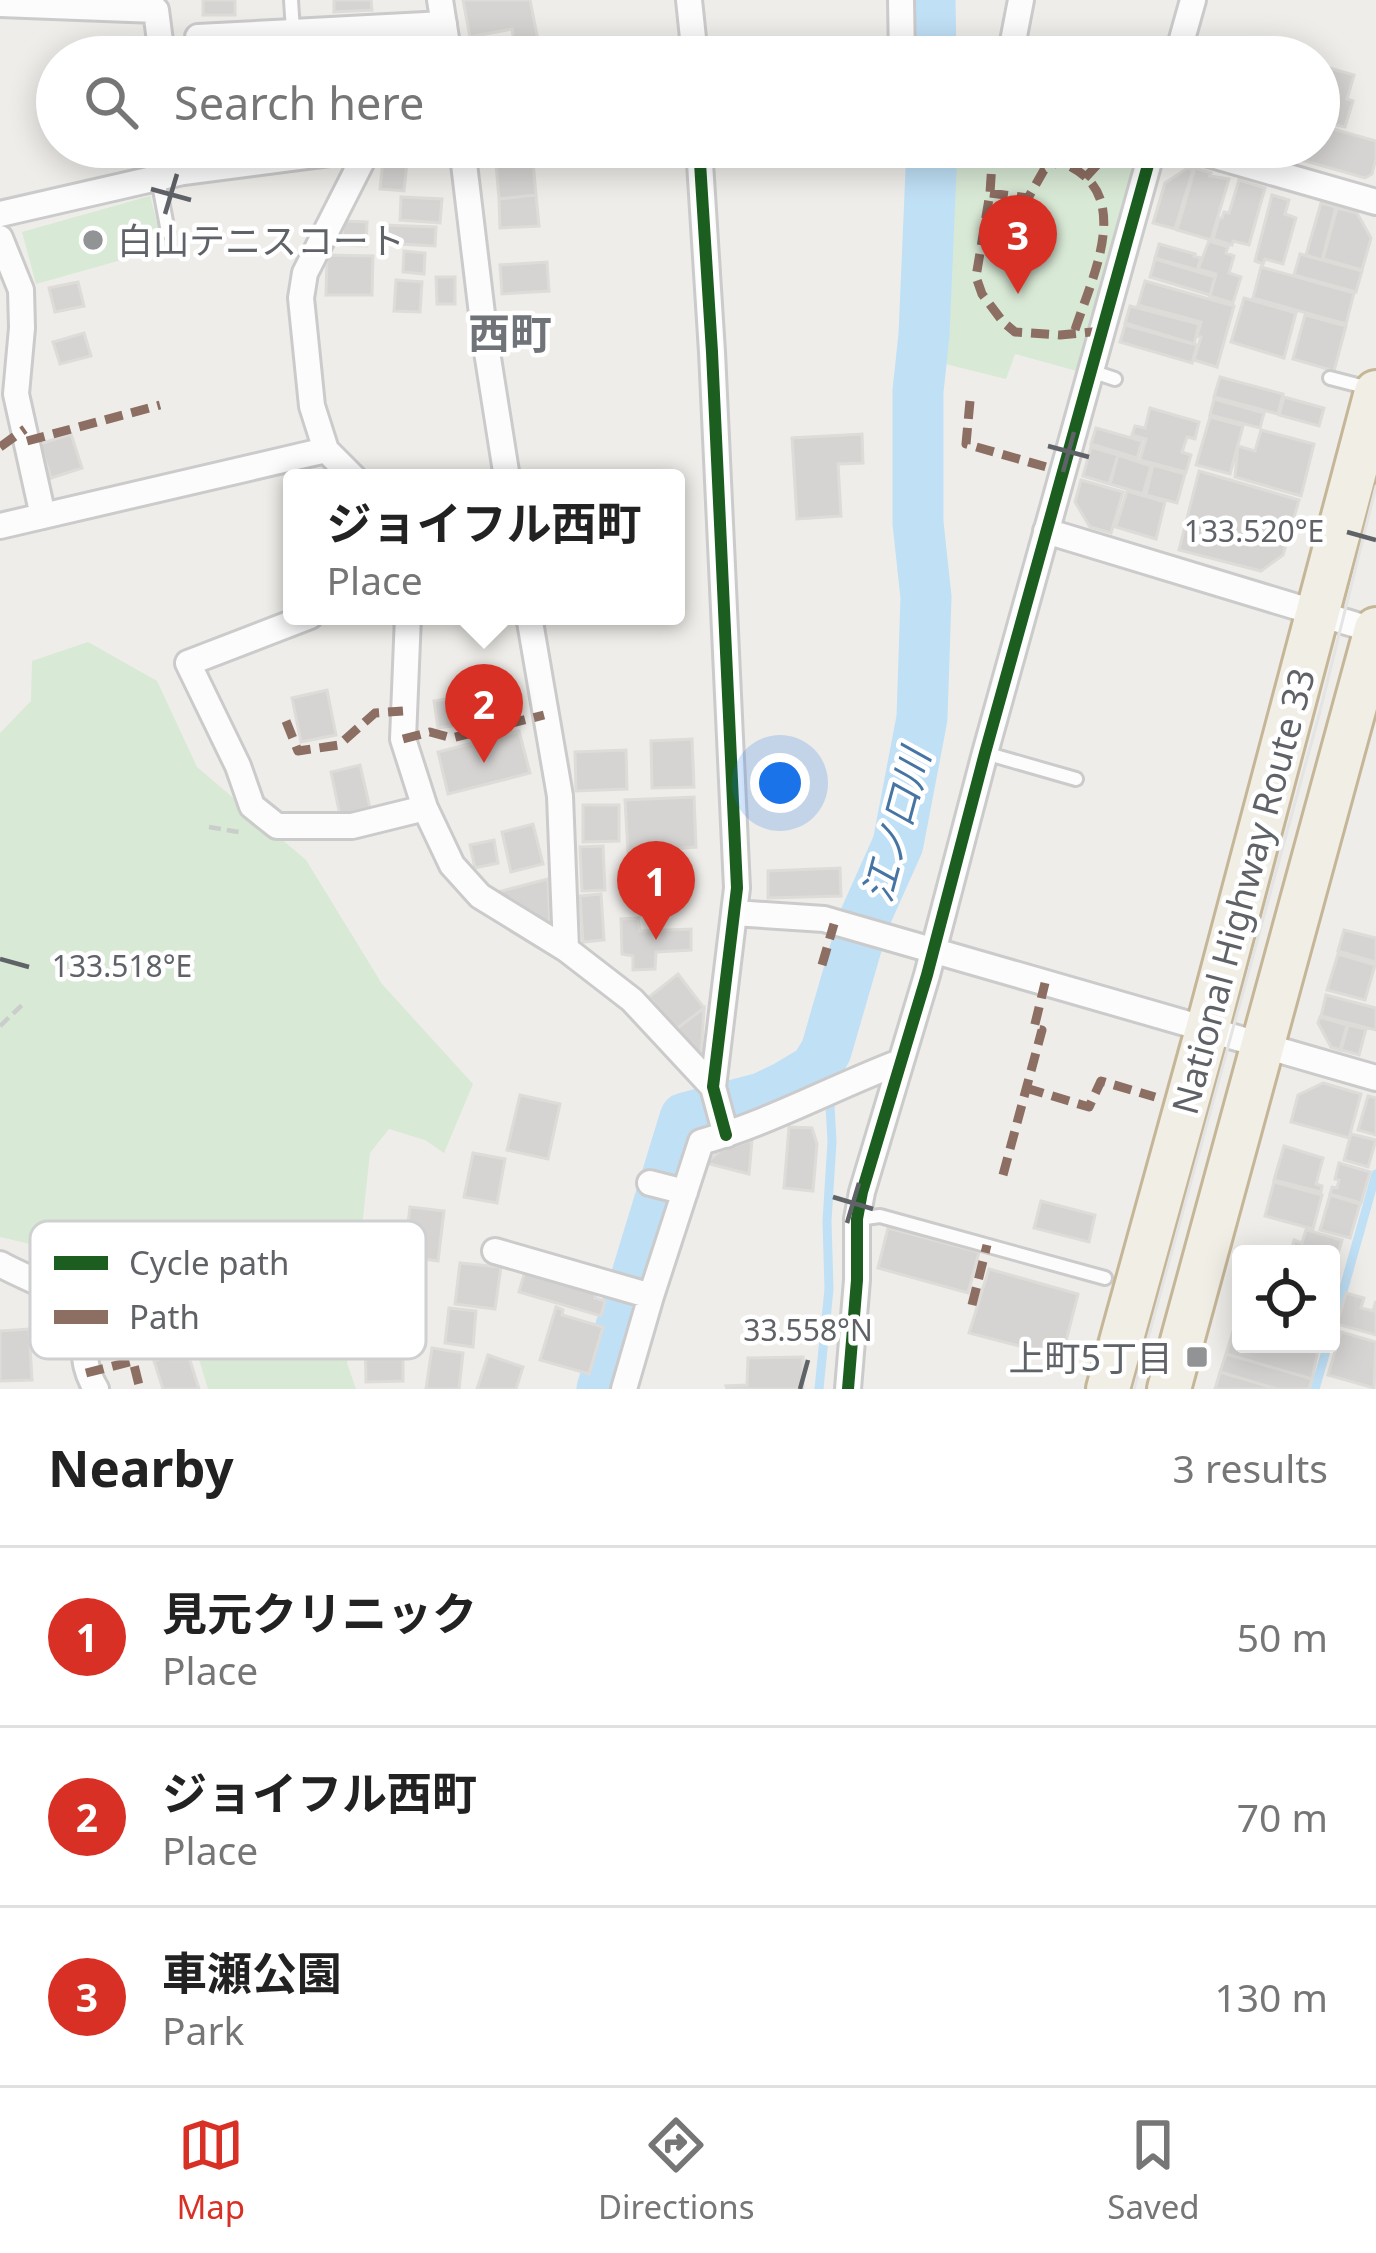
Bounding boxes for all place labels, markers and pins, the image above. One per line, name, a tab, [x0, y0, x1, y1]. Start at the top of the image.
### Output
pin: 3	[979, 195, 1057, 294]
place label: 白山テニスコート	[117, 216, 405, 265]
marker: 白山テニスコート	[80, 227, 106, 253]
pin: 2	[445, 664, 523, 763]
pin: 1	[617, 841, 695, 940]
place label: 上町5丁目	[1008, 1333, 1173, 1382]
marker: 上町5丁目	[1184, 1344, 1210, 1370]

